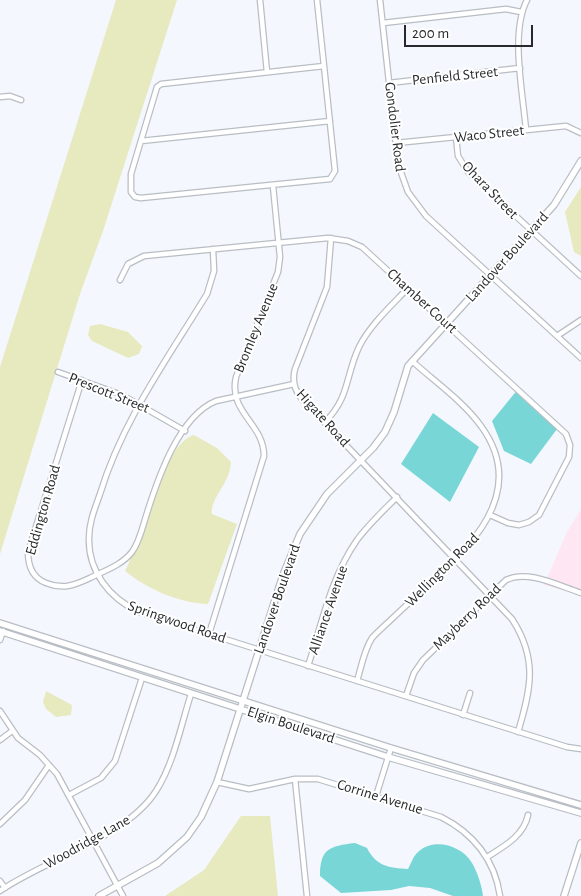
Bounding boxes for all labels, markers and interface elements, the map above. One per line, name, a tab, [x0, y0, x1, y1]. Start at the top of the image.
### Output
scale bar	[406, 15, 535, 47]
text: 200 m	[412, 26, 449, 41]
street label: Penfield Street	[411, 63, 499, 89]
street label: Gondolier Road	[381, 81, 409, 173]
street label: Waco Street	[453, 121, 525, 147]
street label: Ohara Street	[458, 157, 522, 223]
street label: Landover Boulevard	[462, 208, 552, 306]
street label: Chamber Court	[383, 265, 461, 337]
street label: Bromley Avenue	[230, 281, 282, 375]
street label: Prescott Street	[66, 369, 152, 417]
street label: Higate Road	[292, 385, 354, 451]
street label: Eddington Road	[22, 463, 64, 557]
street label: Wellington Road	[401, 529, 483, 611]
street label: Landover Boulevard	[250, 542, 304, 656]
street label: Alliance Avenue	[304, 563, 352, 657]
street label: Mayberry Road	[429, 580, 505, 654]
street label: Springwood Road	[125, 597, 229, 647]
street label: Elgin Boulevard	[245, 702, 337, 748]
street label: Corrine Avenue	[335, 775, 425, 819]
street label: Woodridge Lane	[41, 811, 133, 873]

